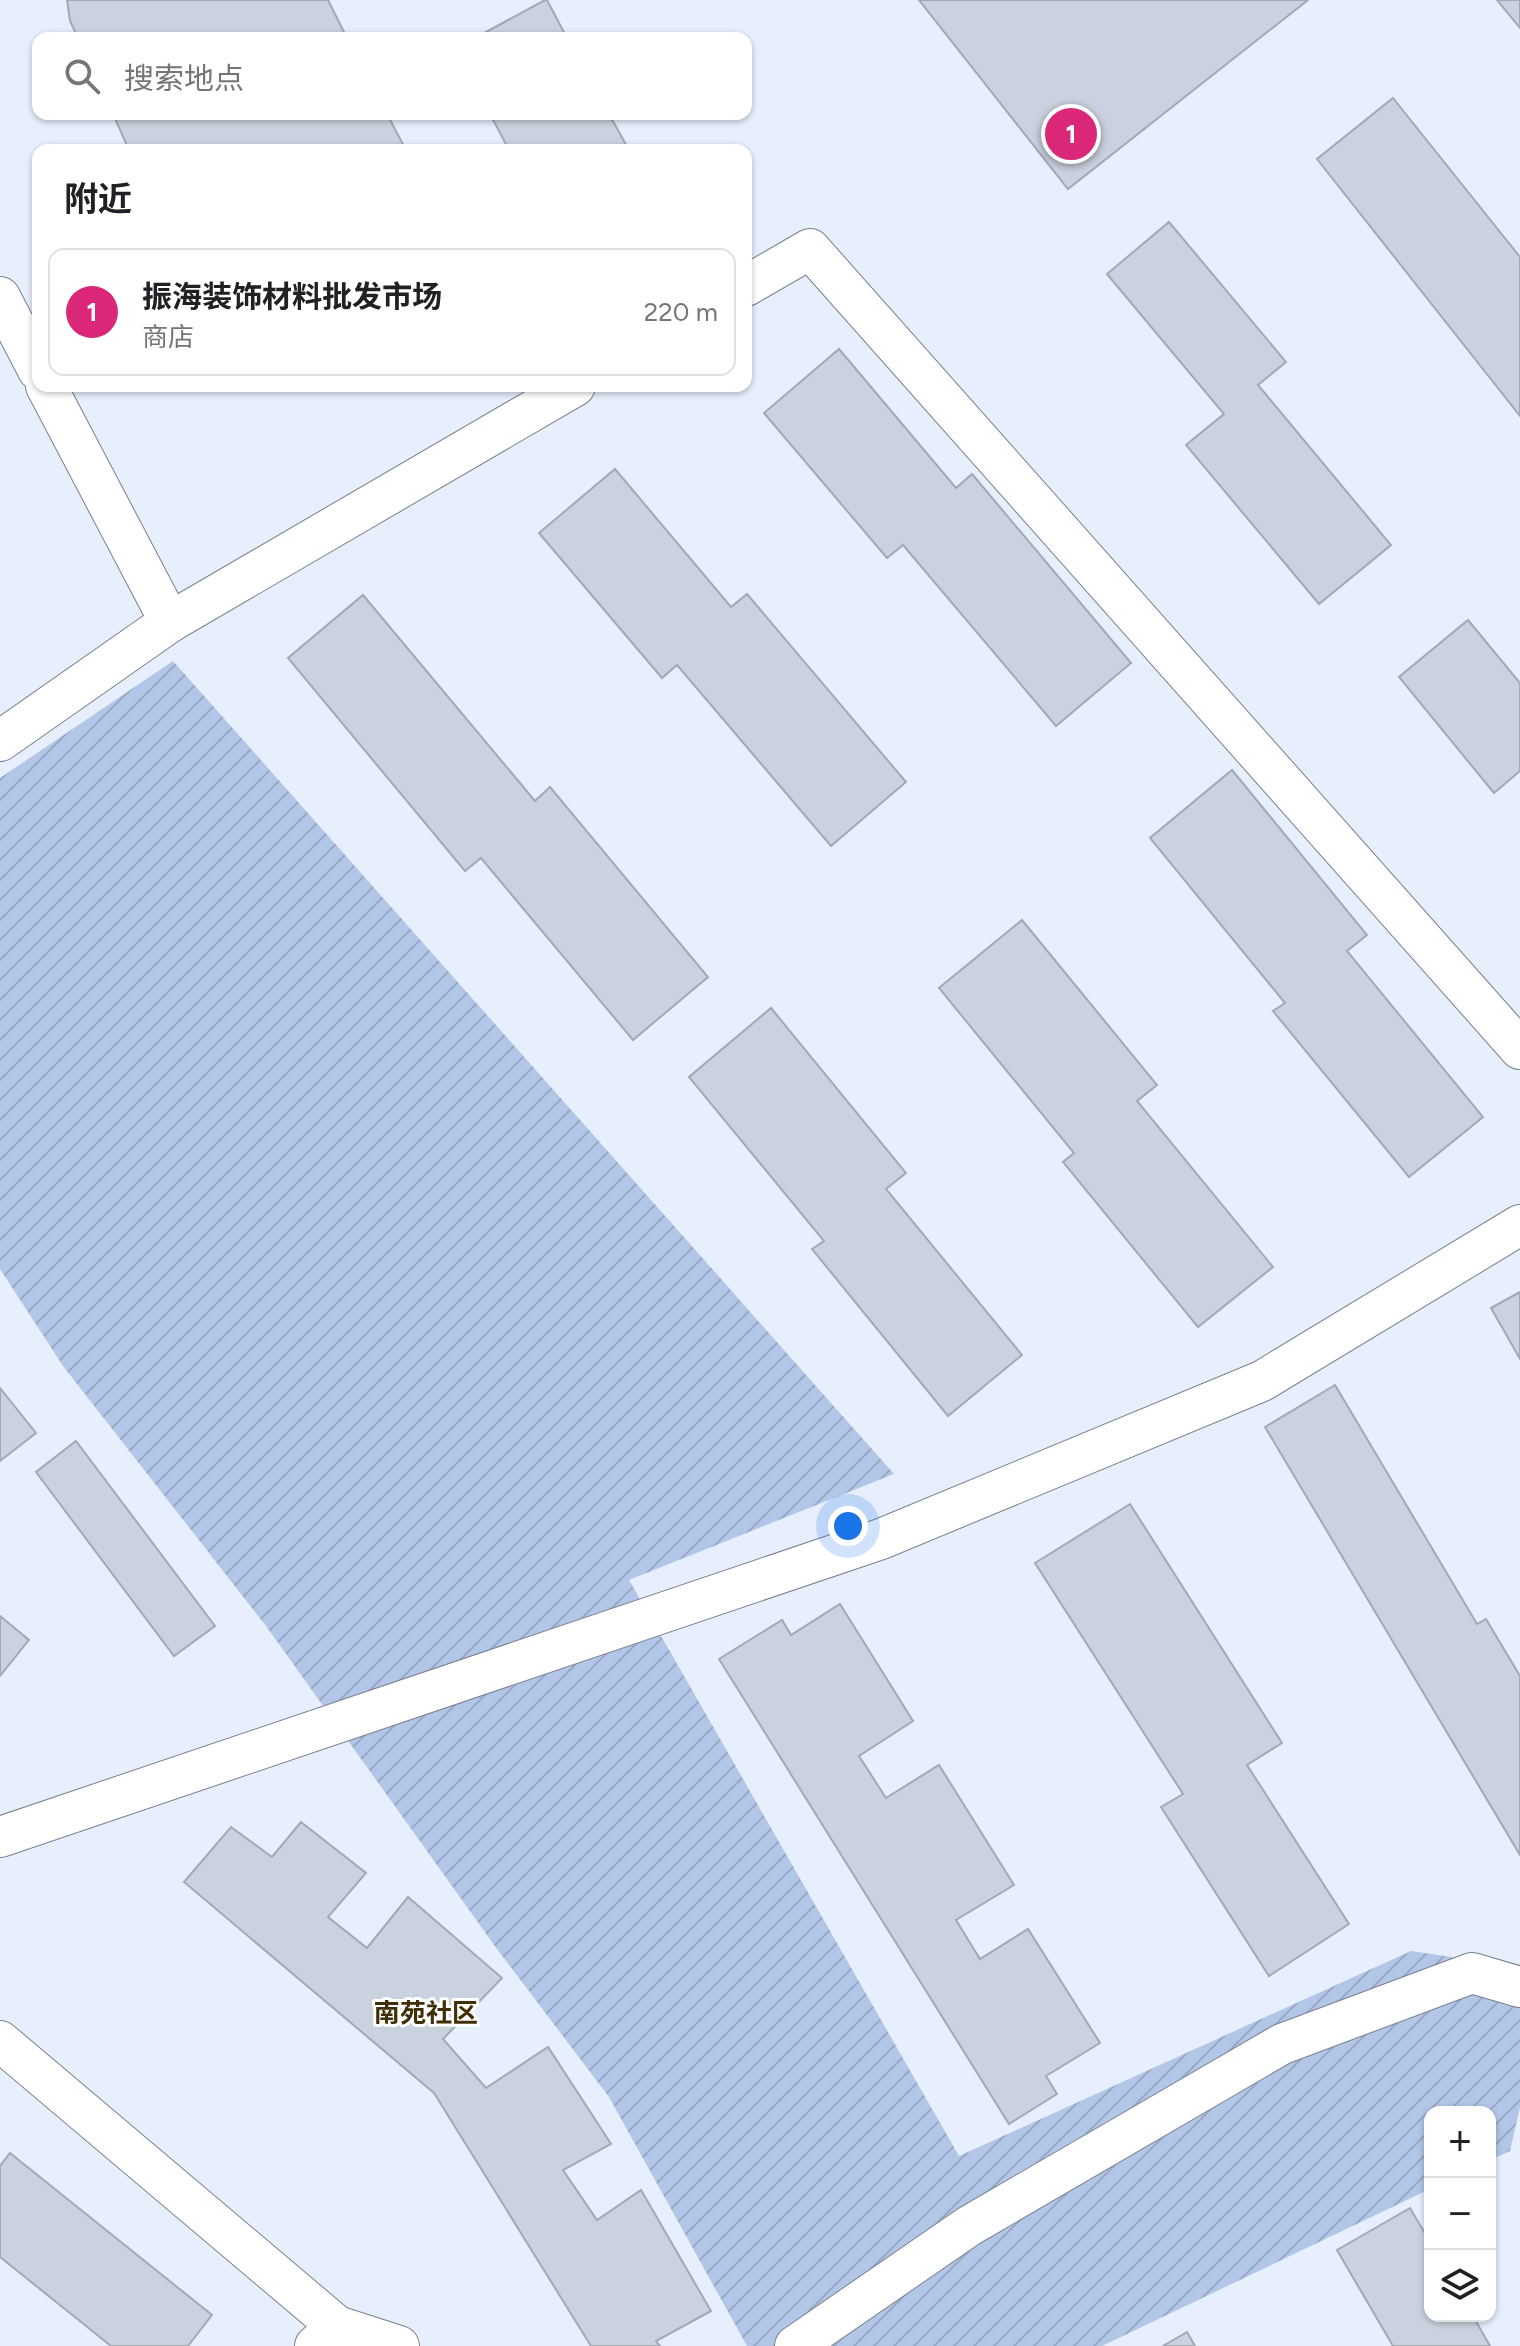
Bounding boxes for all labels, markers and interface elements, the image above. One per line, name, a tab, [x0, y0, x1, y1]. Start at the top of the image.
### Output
search box	[32, 32, 752, 120]
icon: search	[60, 54, 104, 98]
text: 搜索地点	[124, 60, 244, 97]
pin: 1	[1045, 104, 1097, 164]
text: 附近	[64, 179, 132, 220]
text: 振海装饰材料批发市场	[142, 278, 442, 315]
text: 1	[87, 296, 97, 328]
text: 220 m	[644, 296, 718, 328]
text: 商店	[142, 321, 194, 353]
your location	[828, 1506, 868, 1546]
district label: 南苑社区	[374, 1997, 478, 2029]
map controls	[1424, 2106, 1496, 2322]
button: +	[1424, 2106, 1496, 2178]
button: −	[1424, 2178, 1496, 2250]
button: layers	[1424, 2250, 1496, 2322]

